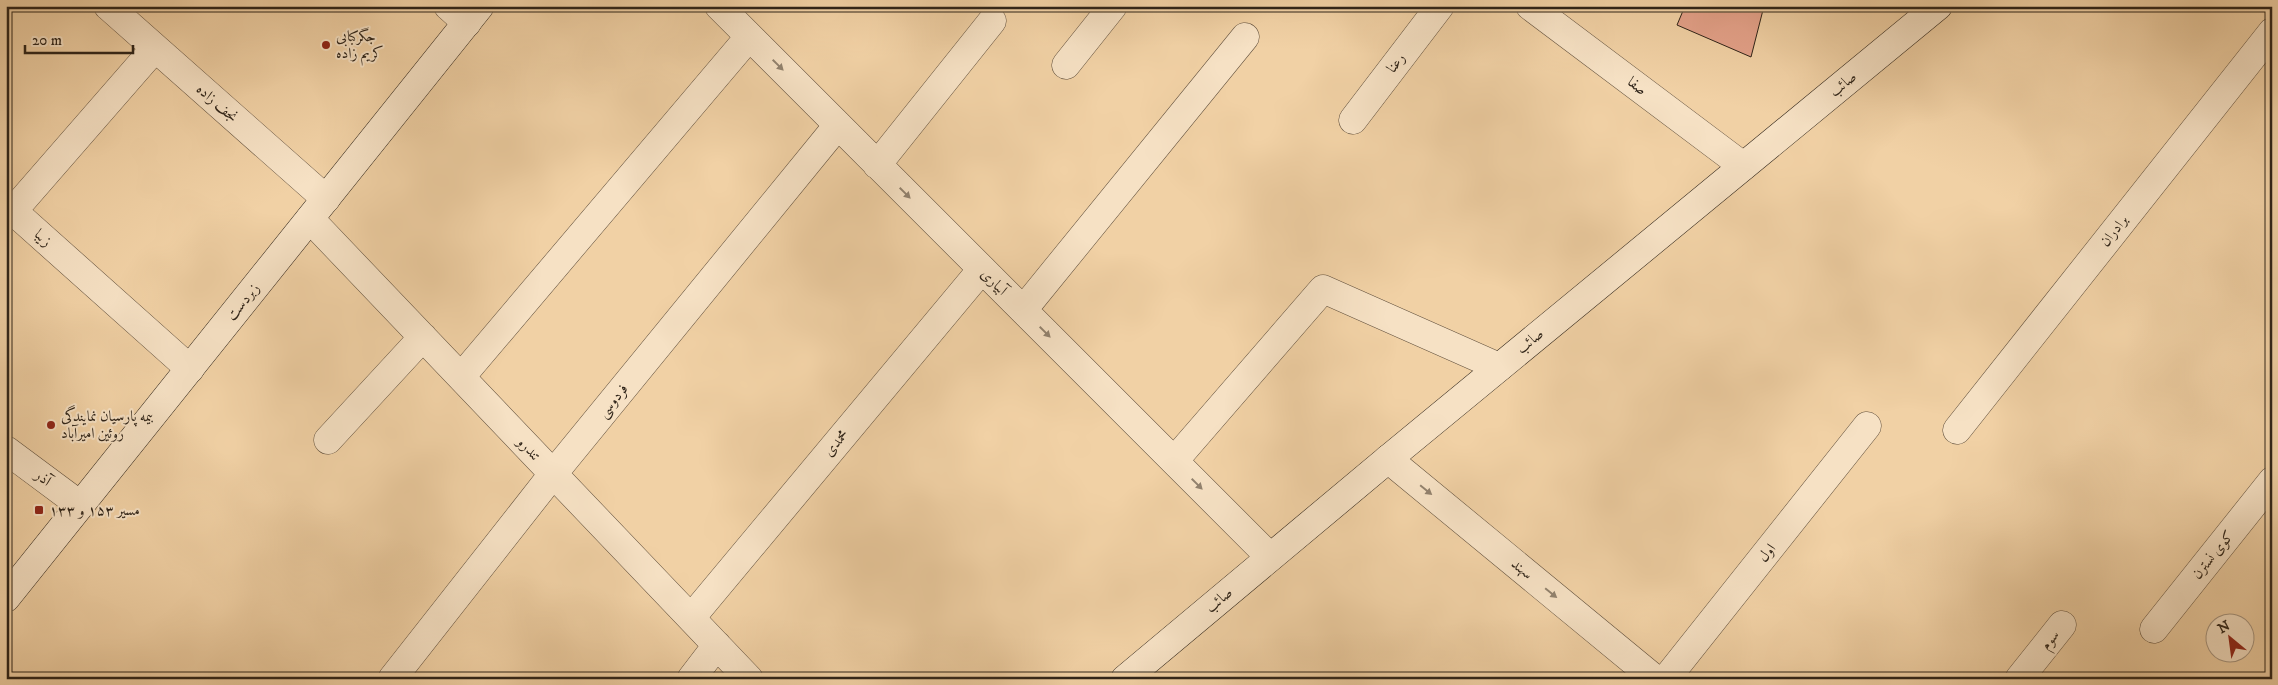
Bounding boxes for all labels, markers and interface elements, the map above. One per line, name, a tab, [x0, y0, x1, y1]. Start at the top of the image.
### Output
scale bar	[25, 22, 132, 54]
place label: جگرکبابی کریم زاده	[336, 27, 384, 66]
text: 20 m	[32, 31, 62, 50]
marker: جگرکبابی کریم زاده	[320, 39, 332, 51]
street label: رعنا	[1382, 49, 1410, 77]
one-way arrow	[772, 59, 784, 71]
street label: صائب	[1825, 67, 1861, 101]
street label: صفا	[1623, 73, 1651, 99]
street label: نجف زاده	[192, 80, 242, 126]
one-way arrow	[899, 187, 911, 199]
street label: برادران	[2096, 211, 2132, 251]
street label: زیبا	[30, 225, 56, 251]
street label: آبیاری	[977, 265, 1013, 301]
street label: زبردست	[222, 279, 264, 325]
street label: صائب	[1512, 324, 1548, 358]
one-way arrow	[1039, 326, 1051, 338]
street label: فردوسی	[594, 380, 633, 423]
place label: بیمه پارسیان نمایندگی روئین امیرآباد	[61, 404, 154, 443]
marker: بیمه پارسیان نمایندگی روئین امیرآباد	[45, 419, 57, 431]
street label: محمدی	[819, 425, 853, 460]
street label: تندرو	[512, 431, 545, 465]
street label: آذر	[29, 464, 56, 491]
one-way arrow	[1191, 478, 1203, 490]
one-way arrow	[1419, 484, 1432, 495]
place label: مسیر ۱۵۳ و ۱۳۳	[49, 501, 140, 520]
marker: مسیر ۱۵۳ و ۱۳۳	[33, 504, 45, 516]
street label: کوی نسترن	[2188, 527, 2238, 583]
street label: اول	[1754, 540, 1780, 566]
street label: سهند	[1507, 554, 1537, 584]
street label: صائب	[1201, 583, 1237, 617]
one-way arrow	[1545, 587, 1557, 598]
north arrow	[2206, 612, 2256, 662]
text: N	[2215, 617, 2234, 638]
street label: سوم	[2036, 626, 2066, 656]

